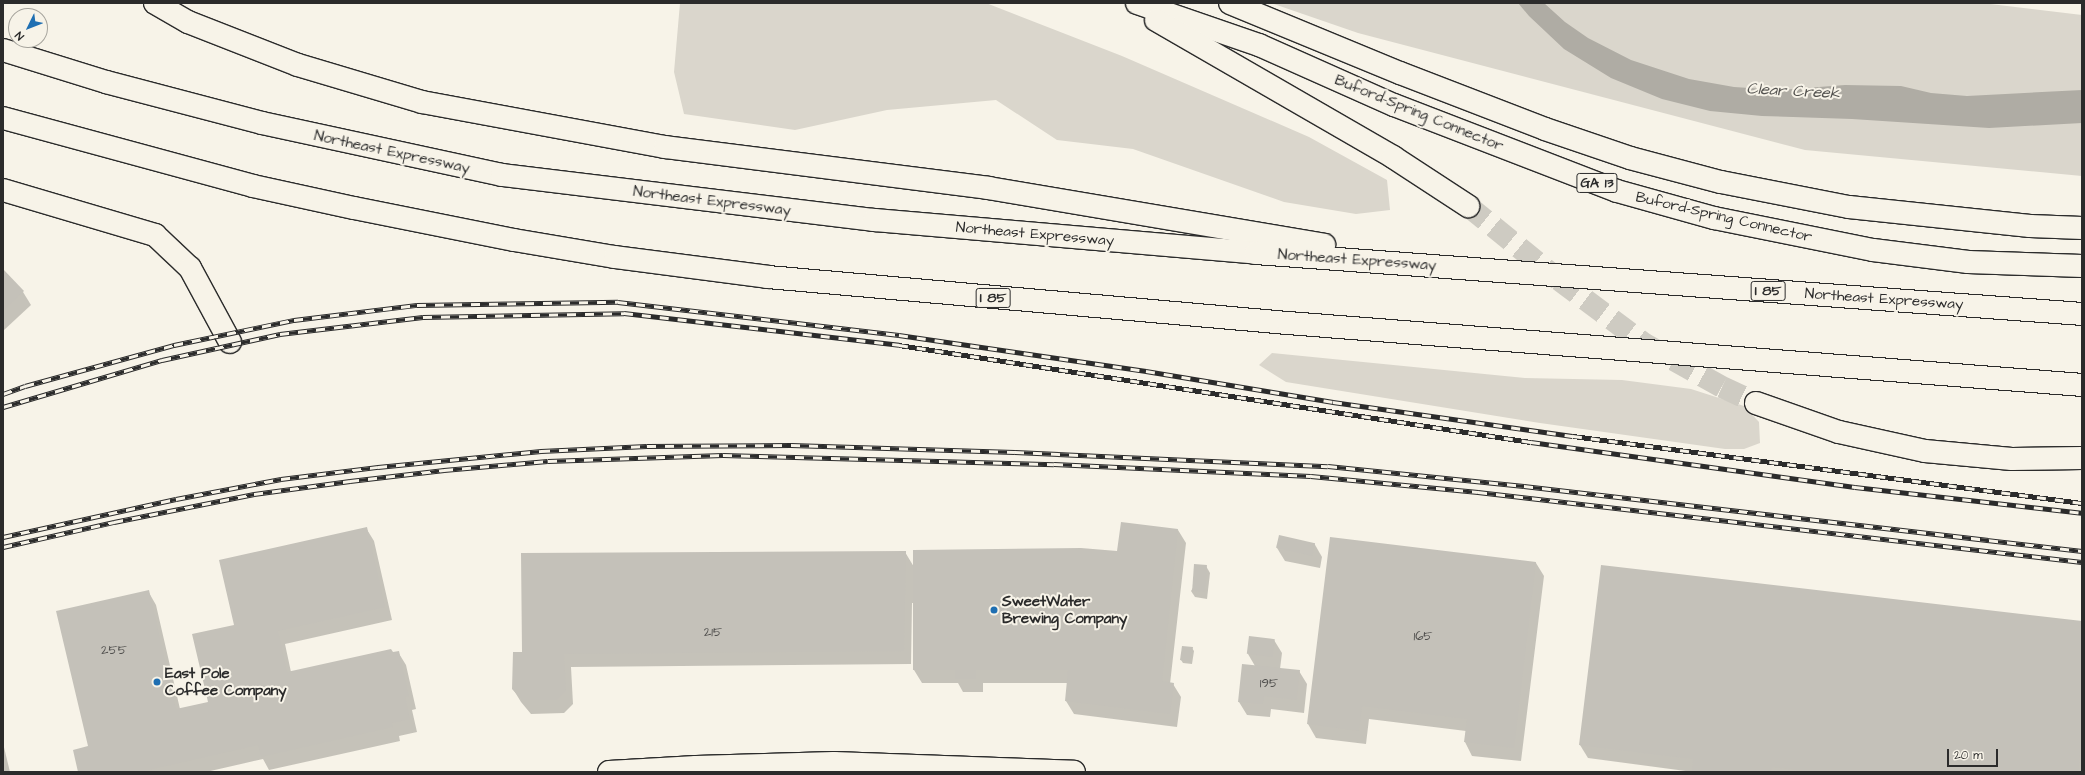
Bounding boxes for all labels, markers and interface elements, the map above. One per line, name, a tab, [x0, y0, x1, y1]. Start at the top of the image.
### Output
north arrow	[8, 8, 48, 48]
text: N	[12, 28, 27, 43]
street label: Buford-Spring Connector	[1332, 71, 1506, 155]
water label: Clear Creek	[1746, 79, 1840, 103]
street label: Northeast Expressway	[313, 127, 471, 177]
road number: GA 13	[1576, 171, 1618, 195]
street label: Northeast Expressway	[632, 182, 792, 220]
street label: Buford-Spring Connector	[1634, 188, 1814, 246]
street label: Northeast Expressway	[955, 218, 1115, 250]
street label: Northeast Expressway	[1277, 245, 1437, 275]
road number: I 85	[1750, 279, 1786, 303]
street label: Northeast Expressway	[1804, 284, 1964, 314]
road number: I 85	[975, 286, 1011, 310]
place label: SweetWater Brewing Company	[1002, 592, 1127, 627]
marker: SweetWater Brewing Company	[989, 605, 999, 615]
house number: 215	[704, 624, 722, 640]
house number: 165	[1413, 628, 1433, 644]
house number: 255	[101, 642, 127, 658]
place label: East Pole Coffee Company	[165, 664, 287, 699]
house number: 195	[1260, 675, 1278, 691]
marker: East Pole Coffee Company	[152, 677, 162, 687]
scale bar	[1949, 741, 2000, 767]
text: 20 m	[1954, 747, 1983, 764]

